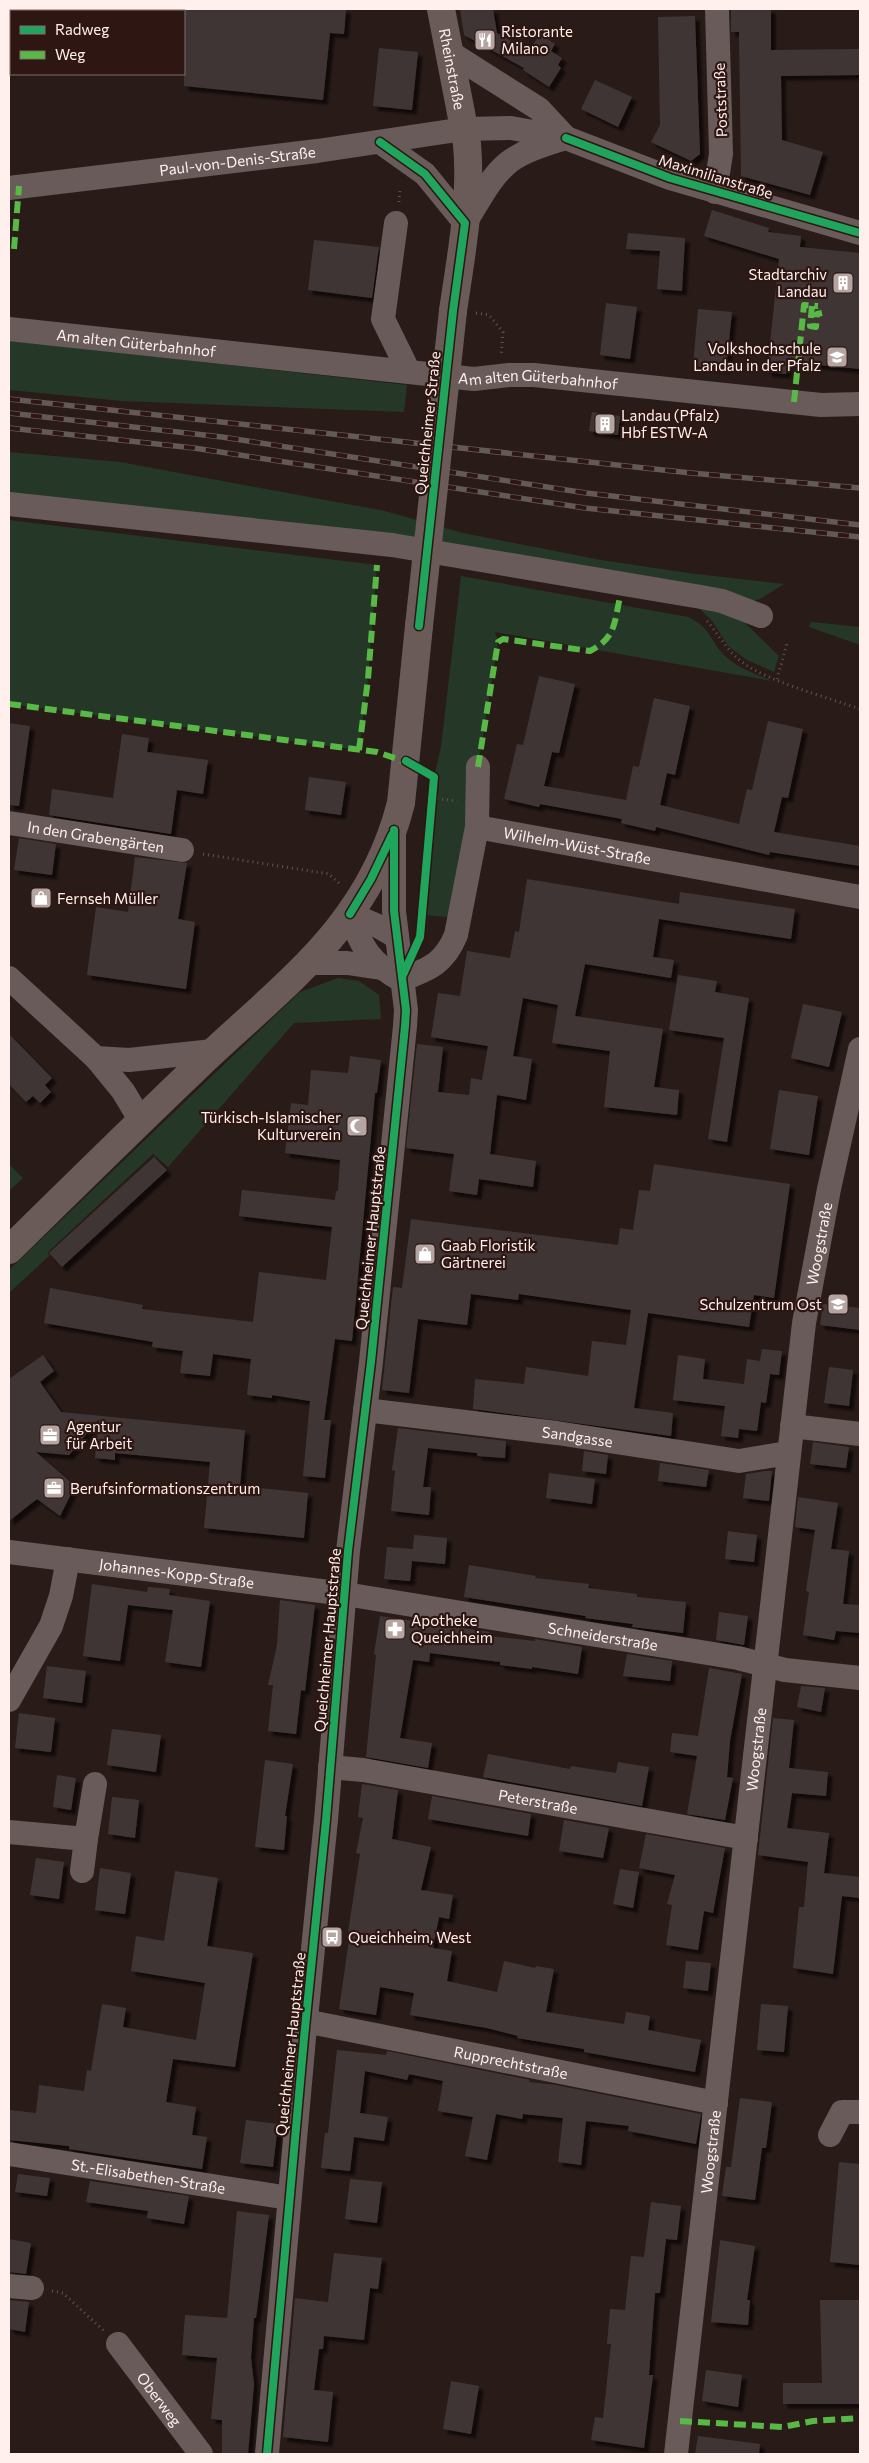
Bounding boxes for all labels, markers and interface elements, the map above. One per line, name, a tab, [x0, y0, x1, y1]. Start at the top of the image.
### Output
legend	[10, 10, 185, 75]
text: Radweg	[55, 20, 109, 38]
place label: Ristorante Milano	[501, 22, 573, 57]
street label: Rheinstraße	[436, 27, 469, 111]
restaurant icon: Ristorante Milano	[473, 28, 497, 52]
text: Weg	[55, 45, 85, 63]
street label: Poststraße	[710, 62, 730, 138]
street label: Paul-von-Denis-Straße	[158, 142, 317, 179]
street label: Maximilianstraße	[657, 150, 775, 202]
place label: Stadtarchiv Landau	[748, 265, 827, 300]
building icon: Stadtarchiv Landau	[831, 271, 855, 295]
street label: Am alten Güterbahnhof	[56, 325, 217, 360]
place label: Volkshochschule Landau in der Pfalz	[693, 339, 821, 374]
school or university icon: Volkshochschule Landau in der Pfalz	[825, 345, 849, 369]
street label: Queichheimer Straße	[411, 350, 443, 496]
street label: Am alten Güterbahnhof	[457, 366, 619, 393]
place label: Landau (Pfalz) Hbf ESTW-A	[621, 406, 720, 441]
building icon: Landau (Pfalz) Hbf ESTW-A	[593, 412, 617, 436]
street label: In den Grabengärten	[26, 817, 166, 856]
street label: Wilhelm-Wüst-Straße	[502, 823, 653, 868]
shop icon: Fernseh Müller	[29, 886, 53, 910]
place label: Fernseh Müller	[57, 889, 158, 907]
place label: Türkisch-Islamischer Kulturverein	[201, 1108, 341, 1143]
mosque icon: Türkisch-Islamischer Kulturverein	[345, 1114, 369, 1138]
street label: Queichheimer Hauptstraße	[351, 1145, 389, 1331]
street label: Woogstraße	[802, 1201, 835, 1287]
place label: Gaab Floristik Gärtnerei	[441, 1236, 536, 1271]
shop icon: Gaab Floristik Gärtnerei	[413, 1242, 437, 1266]
school or university icon: Schulzentrum Ost	[826, 1292, 850, 1316]
place label: Schulzentrum Ost	[699, 1295, 822, 1313]
place label: Agentur für Arbeit	[66, 1417, 132, 1452]
street label: Sandgasse	[541, 1422, 614, 1450]
office icon: Agentur für Arbeit	[38, 1423, 62, 1447]
office icon: Berufsinformationszentrum	[42, 1476, 66, 1500]
place label: Berufsinformationszentrum	[70, 1479, 260, 1497]
street label: Queichheimer Hauptstraße	[310, 1547, 344, 1733]
street label: Johannes-Kopp-Straße	[98, 1554, 255, 1592]
place label: Apotheke Queichheim	[411, 1611, 493, 1646]
pharmacy icon: Apotheke Queichheim	[383, 1617, 407, 1641]
street label: Schneiderstraße	[547, 1618, 659, 1654]
street label: Woogstraße	[742, 1707, 769, 1792]
street label: Peterstraße	[497, 1785, 579, 1817]
bus stop icon: Queichheim, West	[320, 1925, 344, 1949]
place label: Queichheim, West	[348, 1928, 471, 1946]
street label: Queichheimer Hauptstraße	[271, 1951, 309, 2137]
street label: Rupprechtstraße	[452, 2042, 569, 2082]
street label: Woogstraße	[697, 2109, 724, 2195]
street label: St.-Elisabethen-Straße	[70, 2155, 227, 2197]
street label: Oberweg	[133, 2369, 186, 2430]

